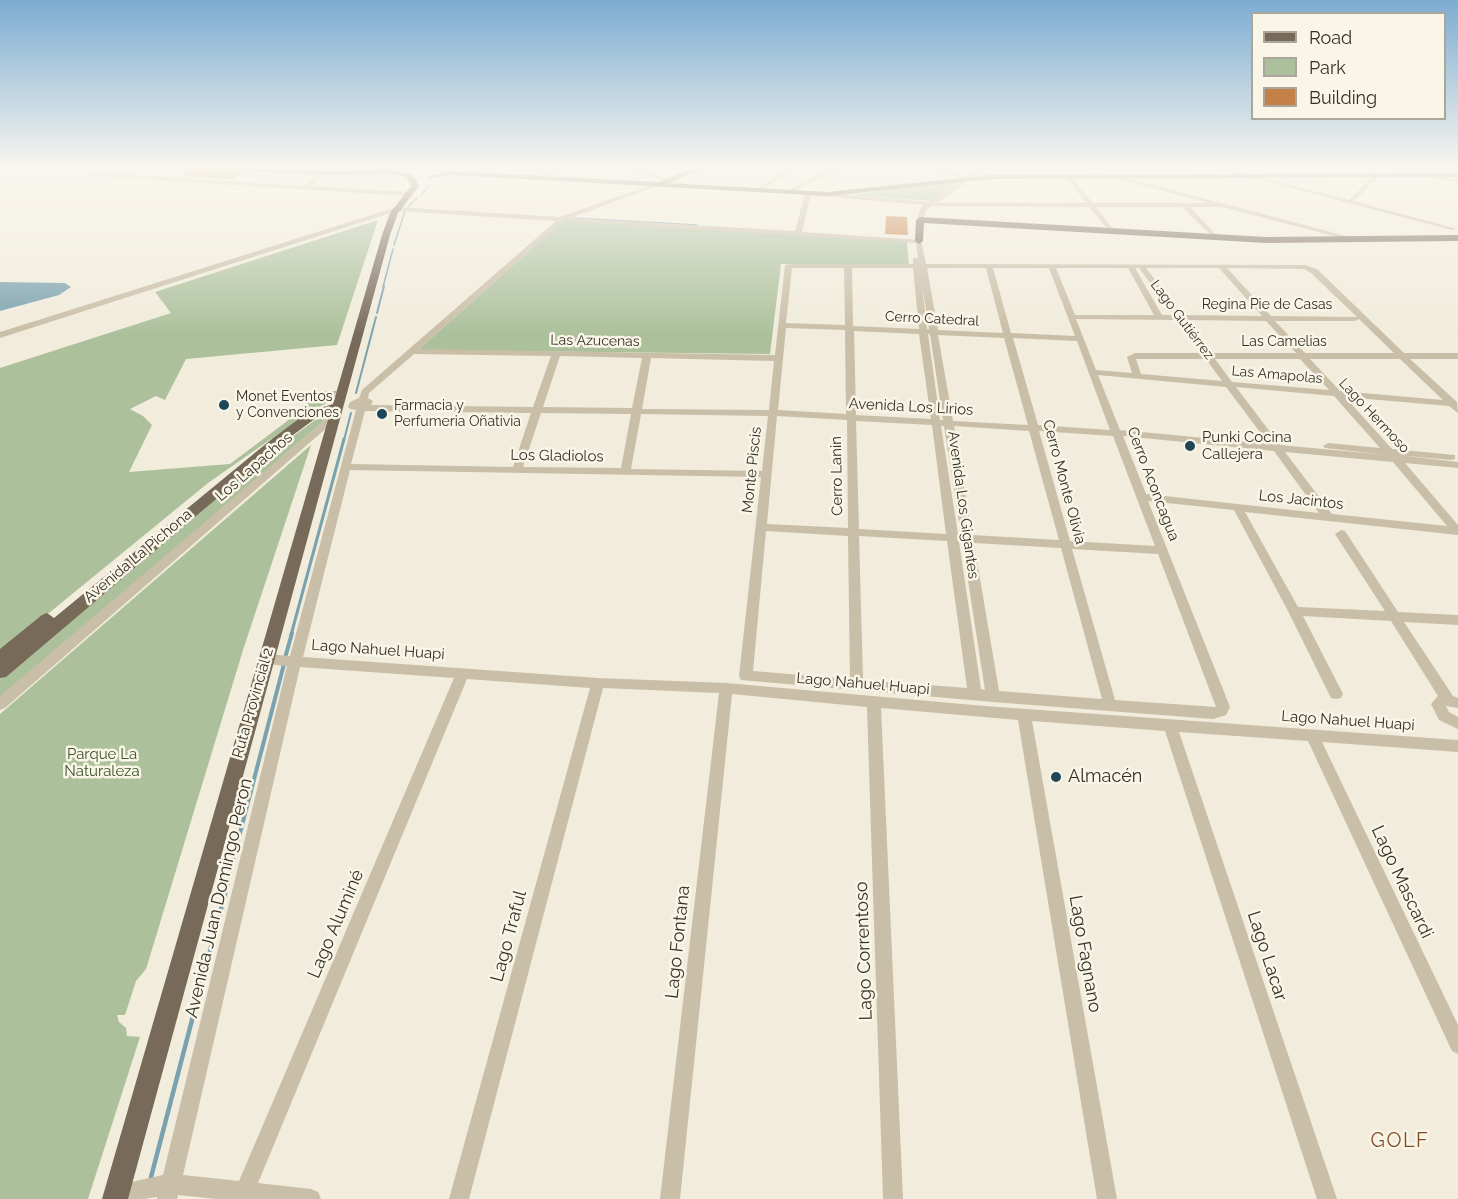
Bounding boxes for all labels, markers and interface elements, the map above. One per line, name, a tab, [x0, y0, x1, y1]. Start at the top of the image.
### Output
legend	[1251, 12, 1446, 120]
text: Road	[1309, 27, 1352, 48]
text: Park	[1309, 57, 1346, 78]
text: Building	[1309, 87, 1377, 108]
street label: Lago Gutiérrez	[1147, 277, 1217, 363]
street label: Regina Pie de Casas	[1202, 297, 1332, 313]
street label: Cerro Catedral	[884, 308, 980, 330]
street label: Las Azucenas	[550, 332, 640, 350]
street label: Las Camelias	[1241, 334, 1327, 350]
street label: Las Amapolas	[1231, 363, 1323, 387]
street label: Lago Hermoso	[1335, 375, 1413, 457]
place label: Monet Eventos y Convenciones	[236, 389, 339, 422]
street label: Avenida Los Lirios	[848, 395, 974, 419]
marker: Monet Eventos y Convenciones	[217, 398, 231, 412]
place label: Farmacia y Perfumeria Oñativia	[394, 398, 521, 430]
marker: Farmacia y Perfumeria Oñativia	[375, 407, 389, 421]
street label: Cerro Monte Olivia	[1039, 418, 1089, 546]
street label: Cerro Aconcagua	[1123, 424, 1183, 544]
street label: Monte Piscis	[739, 426, 765, 514]
place label: Punki Cocina Callejera	[1202, 428, 1292, 463]
street label: Los Lapachos	[212, 429, 296, 505]
street label: Avenida Los Gigantes	[944, 430, 982, 580]
street label: Cerro Lanin	[827, 436, 847, 516]
marker: Punki Cocina Callejera	[1183, 439, 1197, 453]
street label: Los Gladiolos	[510, 446, 604, 466]
street label: Los Jacintos	[1258, 487, 1344, 513]
street label: Avenida La Pichona	[80, 505, 196, 607]
street label: Lago Nahuel Huapi	[311, 636, 445, 664]
street label: Ruta Provincial 2	[229, 646, 277, 760]
street label: Lago Nahuel Huapi	[796, 669, 930, 699]
street label: Lago Nahuel Huapi	[1281, 707, 1415, 735]
park label: Parque La Naturaleza	[64, 745, 140, 780]
place label: Almacén	[1068, 766, 1142, 788]
marker: Almacén	[1049, 770, 1063, 784]
street label: Avenida Juan Domingo Peron	[181, 776, 257, 1020]
street label: Lago Mascardi	[1366, 822, 1438, 942]
street label: Lago Aluminé	[303, 866, 369, 982]
street label: Lago Correntoso	[851, 881, 877, 1021]
street label: Lago Fontana	[661, 884, 695, 1000]
street label: Lago Traful	[486, 888, 532, 984]
street label: Lago Fagnano	[1064, 894, 1106, 1014]
street label: Lago Lacar	[1242, 908, 1292, 1004]
district label: GOLF	[1371, 1129, 1429, 1153]

